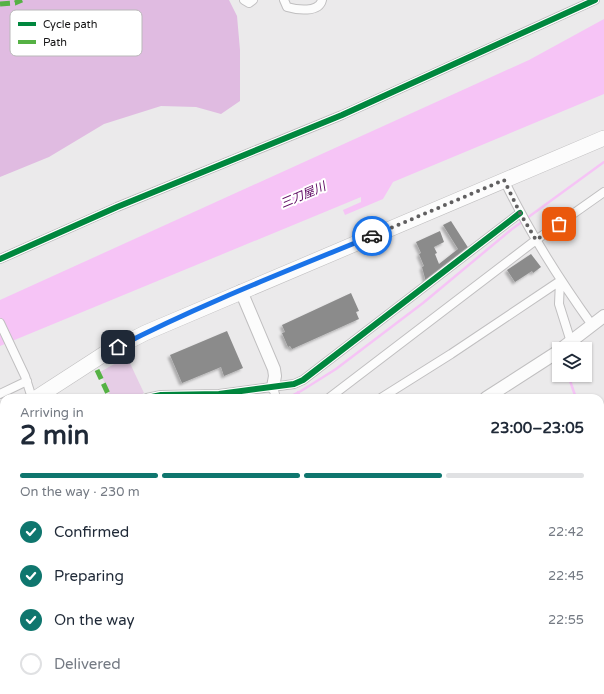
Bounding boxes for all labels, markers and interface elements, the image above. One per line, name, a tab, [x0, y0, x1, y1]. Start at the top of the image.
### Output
legend	[10, 10, 142, 56]
text: Cycle path	[43, 18, 98, 31]
text: Path	[43, 36, 67, 49]
water label: 三刀屋川	[278, 178, 330, 211]
pin	[542, 207, 576, 241]
icon: bag	[548, 213, 570, 235]
courier	[352, 216, 392, 256]
icon: car	[361, 225, 383, 247]
pin	[101, 330, 135, 364]
icon: home	[107, 336, 129, 358]
map controls	[552, 342, 592, 382]
button: layers	[552, 342, 592, 382]
text: Arriving in	[20, 405, 84, 421]
text: 23:00–23:05	[491, 419, 584, 437]
text: 2 min	[20, 420, 89, 451]
text: On the way · 230 m	[20, 484, 140, 500]
icon: check	[20, 521, 42, 543]
text: Confirmed	[54, 523, 129, 541]
text: 22:42	[548, 524, 584, 540]
icon: check	[20, 565, 42, 587]
text: Preparing	[54, 567, 124, 585]
text: 22:45	[548, 568, 584, 584]
icon: check	[20, 609, 42, 631]
text: On the way	[54, 611, 134, 629]
text: 22:55	[548, 612, 584, 628]
text: Delivered	[54, 655, 121, 673]

